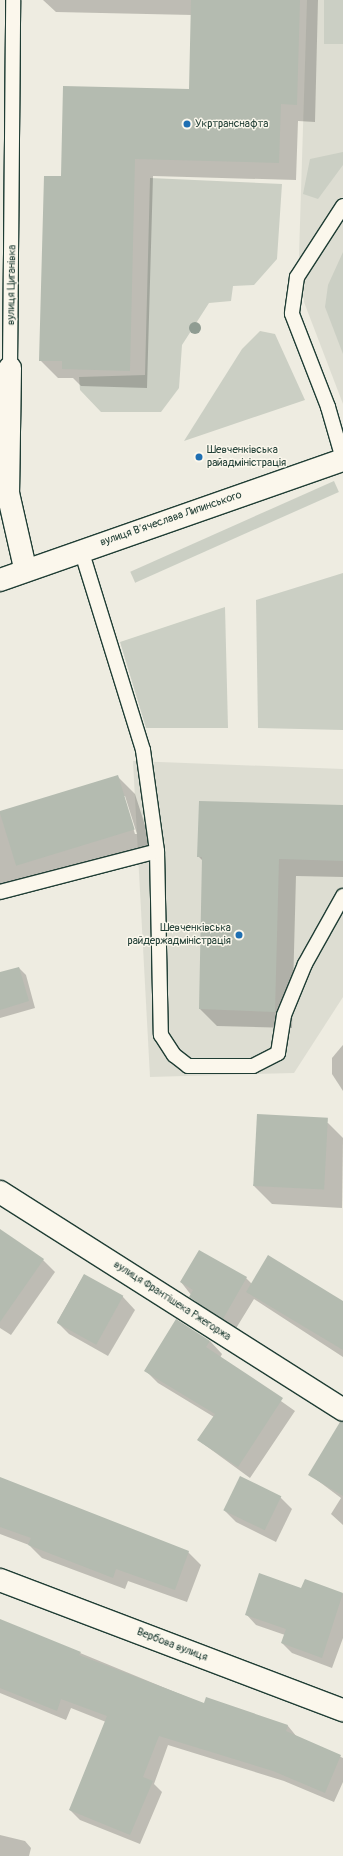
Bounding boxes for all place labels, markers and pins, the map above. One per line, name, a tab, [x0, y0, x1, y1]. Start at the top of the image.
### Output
place label: Укртранснафта	[195, 117, 268, 131]
marker: Укртранснафта	[182, 119, 192, 129]
place label: Шевченківська райадміністрація	[207, 444, 286, 470]
marker: Шевченківська райадміністрація	[194, 452, 204, 462]
place label: Шевченківська райдержадміністрація	[128, 922, 231, 948]
marker: Шевченківська райдержадміністрація	[234, 930, 244, 940]

